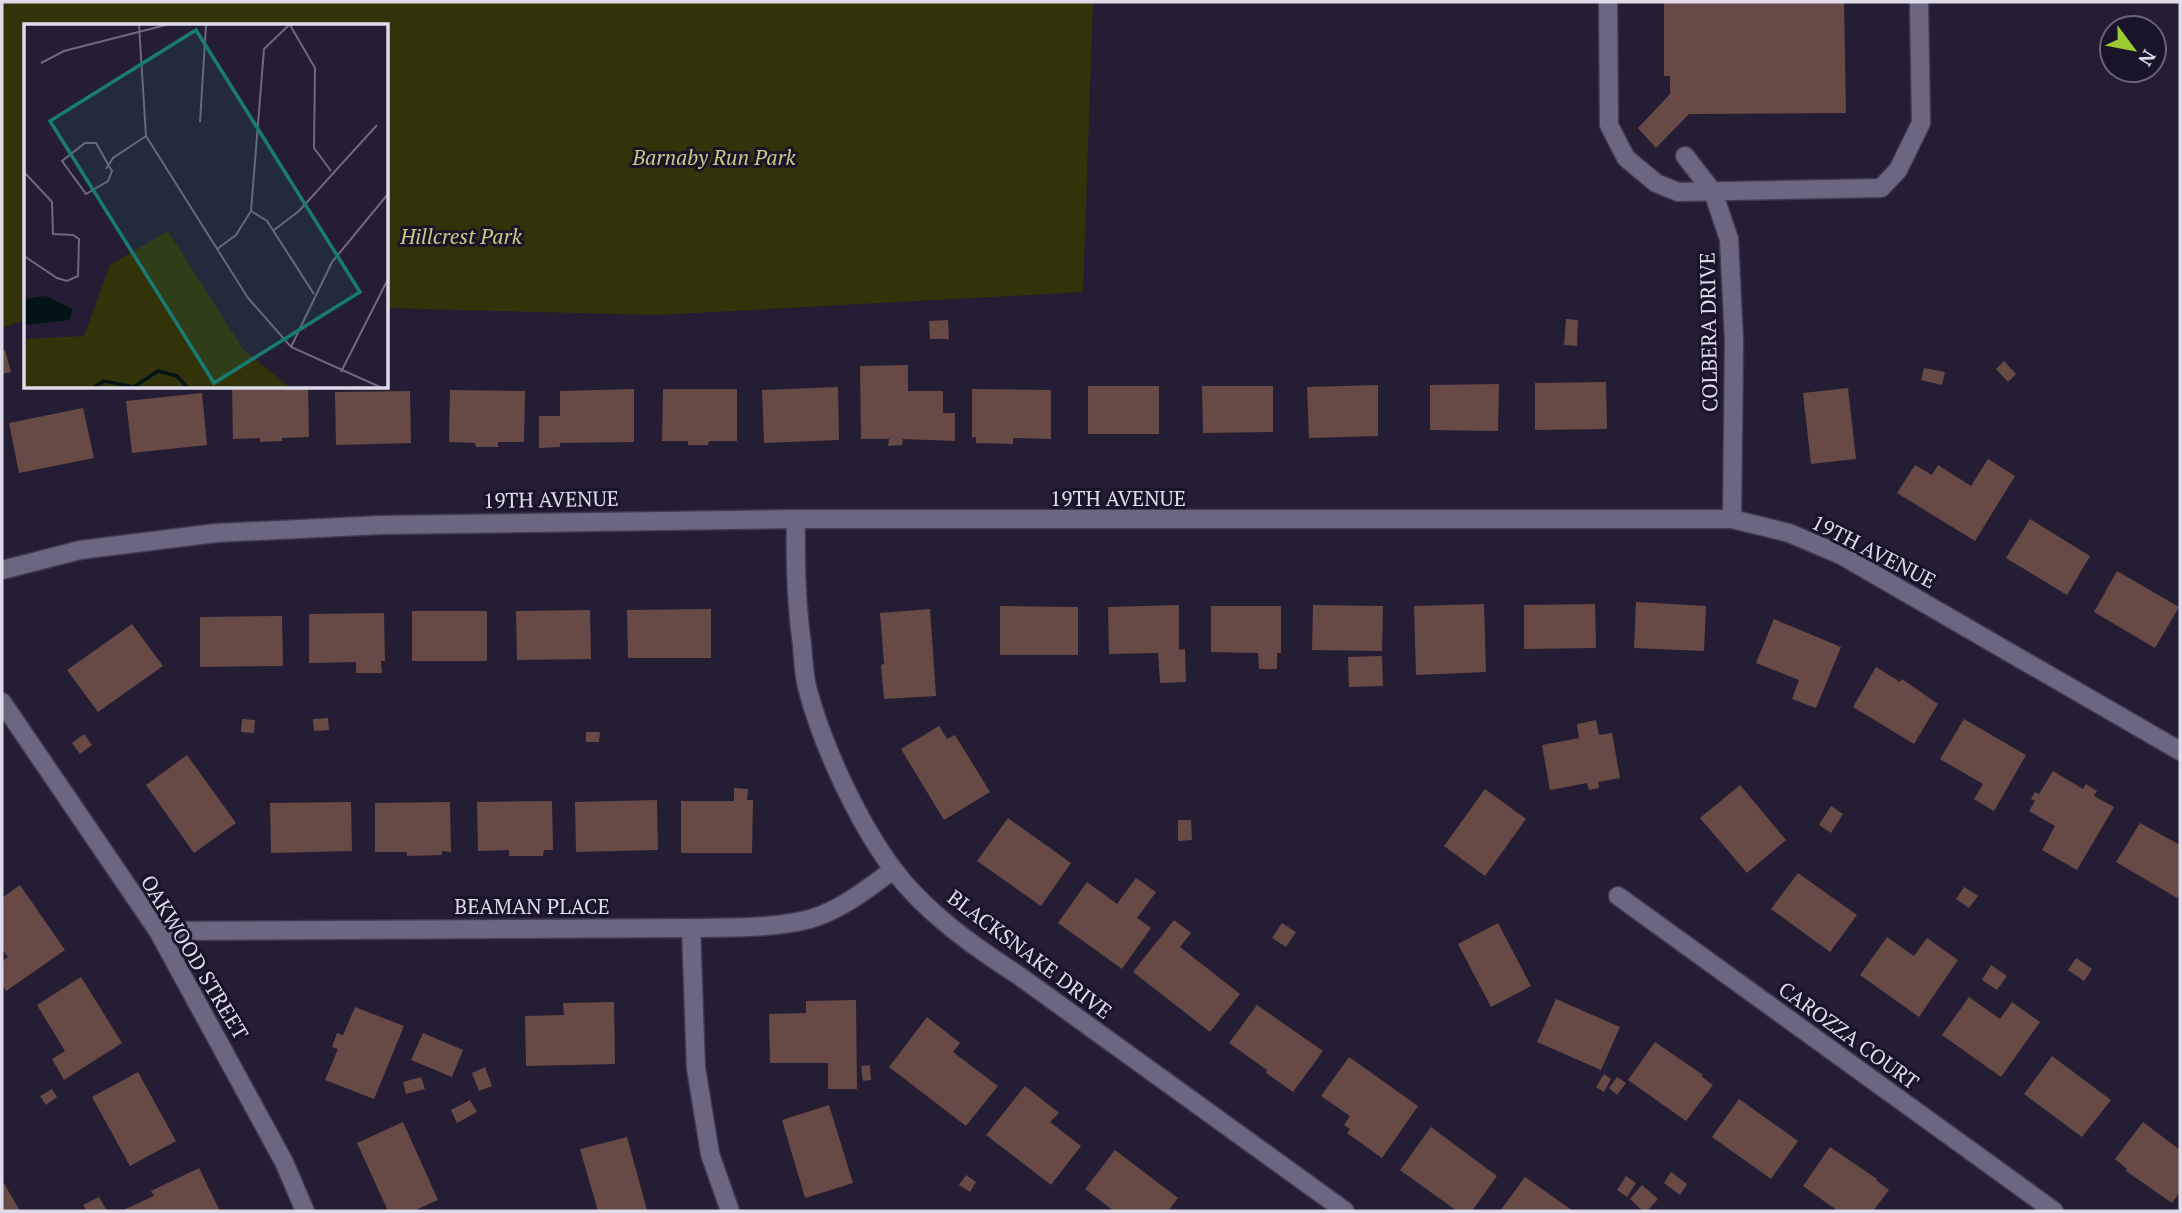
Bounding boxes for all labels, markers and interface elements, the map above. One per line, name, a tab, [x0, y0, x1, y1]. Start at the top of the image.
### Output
north arrow	[2098, 14, 2168, 84]
inset map	[24, 24, 388, 388]
text: N	[2133, 46, 2162, 72]
park label: Barnaby Run Park	[631, 143, 797, 171]
park label: Hillcrest Park	[399, 222, 523, 250]
street label: COLBERA DRIVE	[1693, 252, 1723, 412]
street label: 19TH AVENUE	[483, 484, 619, 514]
street label: 19TH AVENUE	[1050, 484, 1186, 512]
street label: 19TH AVENUE	[1807, 508, 1941, 594]
street label: OAKWOOD STREET	[135, 869, 255, 1045]
street label: BLACKSNAKE DRIVE	[942, 883, 1118, 1025]
street label: BEAMAN PLACE	[454, 892, 610, 920]
street label: CAROZZA COURT	[1773, 975, 1925, 1095]

